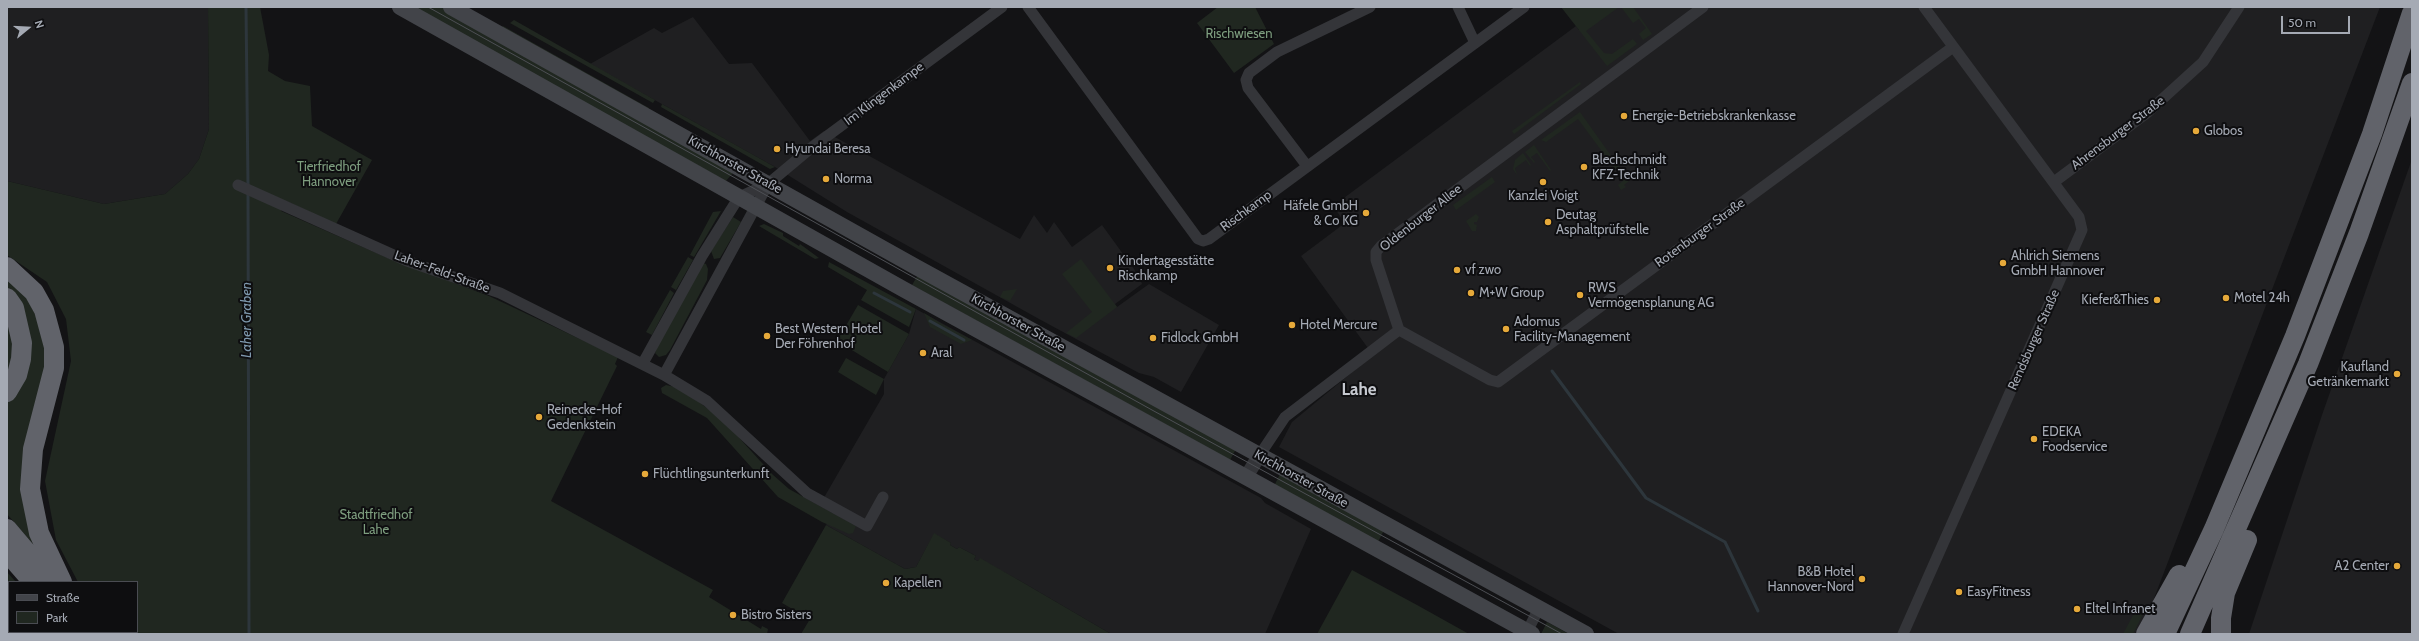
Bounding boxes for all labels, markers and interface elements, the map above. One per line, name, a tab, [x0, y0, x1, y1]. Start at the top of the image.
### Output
north arrow	[8, 8, 48, 48]
scale bar	[2283, 8, 2352, 34]
text: 50 m	[2288, 15, 2316, 30]
text: N	[32, 18, 47, 30]
park label: Rischwiesen	[1206, 26, 1272, 42]
street label: Im Klingenkampe	[841, 59, 927, 129]
street label: Ahrensburger Straße	[2068, 93, 2168, 173]
place label: Energie-Betriebskrankenkasse	[1632, 108, 1796, 124]
marker: Energie-Betriebskrankenkasse	[1619, 111, 1629, 121]
place label: Globos	[2204, 123, 2243, 139]
marker: Globos	[2191, 126, 2201, 136]
street label: Kirchhorster Straße	[685, 133, 785, 197]
place label: Hyundai Beresa	[785, 141, 870, 157]
marker: Hyundai Beresa	[772, 144, 782, 154]
place label: Blechschmidt KFZ-Technik	[1592, 152, 1666, 183]
park label: Tierfriedhof Hannover	[297, 159, 361, 190]
marker: Blechschmidt KFZ-Technik	[1579, 162, 1589, 172]
place label: Norma	[834, 171, 872, 187]
marker: Norma	[821, 174, 831, 184]
marker: Kanzlei Voigt	[1538, 177, 1548, 187]
street label: Oldenburger Allee	[1377, 181, 1465, 255]
street label: Rischkamp	[1217, 187, 1275, 235]
place label: Kanzlei Voigt	[1508, 188, 1578, 204]
street label: Rotenburger Straße	[1652, 195, 1748, 271]
place label: Häfele GmbH & Co KG	[1283, 198, 1358, 229]
place label: Deutag Asphaltprüfstelle	[1556, 207, 1649, 238]
marker: Häfele GmbH & Co KG	[1361, 208, 1371, 218]
marker: Deutag Asphaltprüfstelle	[1543, 217, 1553, 227]
street label: Laher-Feld-Straße	[392, 248, 492, 296]
place label: Ahlrich Siemens GmbH Hannover	[2011, 248, 2104, 279]
place label: Kindertagesstätte Rischkamp	[1118, 253, 1214, 284]
marker: Ahlrich Siemens GmbH Hannover	[1998, 258, 2008, 268]
place label: vf zwo	[1465, 262, 1501, 278]
marker: Kindertagesstätte Rischkamp	[1105, 263, 1115, 273]
marker: vf zwo	[1452, 265, 1462, 275]
place label: RWS Vermögensplanung AG	[1588, 280, 1714, 311]
water label: Laher Graben	[239, 282, 255, 358]
place label: M+W Group	[1479, 285, 1544, 301]
street label: Rendsburger Straße	[2005, 287, 2063, 393]
marker: M+W Group	[1466, 288, 1476, 298]
marker: RWS Vermögensplanung AG	[1575, 290, 1585, 300]
place label: Motel 24h	[2234, 290, 2290, 306]
street label: Kirchhorster Straße	[968, 291, 1068, 355]
place label: Kiefer&Thies	[2081, 292, 2149, 308]
marker: Motel 24h	[2221, 293, 2231, 303]
marker: Kiefer&Thies	[2152, 295, 2162, 305]
place label: Adomus Facility-Management	[1514, 314, 1630, 345]
place label: Hotel Mercure	[1300, 317, 1377, 333]
marker: Hotel Mercure	[1287, 320, 1297, 330]
place label: Best Western Hotel Der Föhrenhof	[775, 321, 881, 352]
marker: Adomus Facility-Management	[1501, 324, 1511, 334]
place label: Fidlock GmbH	[1161, 330, 1239, 346]
marker: Best Western Hotel Der Föhrenhof	[762, 331, 772, 341]
marker: Fidlock GmbH	[1148, 333, 1158, 343]
place label: Aral	[931, 345, 952, 361]
marker: Aral	[918, 348, 928, 358]
place label: Kaufland Getränkemarkt	[2308, 359, 2389, 390]
marker: Kaufland Getränkemarkt	[2392, 369, 2402, 379]
district label: Lahe	[1341, 380, 1377, 400]
place label: Reinecke-Hof Gedenkstein	[547, 402, 622, 433]
marker: Reinecke-Hof Gedenkstein	[534, 412, 544, 422]
place label: EDEKA Foodservice	[2042, 424, 2108, 455]
marker: EDEKA Foodservice	[2029, 434, 2039, 444]
street label: Kirchhorster Straße	[1251, 447, 1351, 511]
place label: Flüchtlingsunterkunft	[653, 466, 769, 482]
marker: Flüchtlingsunterkunft	[640, 469, 650, 479]
park label: Stadtfriedhof Lahe	[339, 507, 413, 538]
place label: A2 Center	[2335, 558, 2389, 574]
marker: A2 Center	[2392, 561, 2402, 571]
place label: B&B Hotel Hannover-Nord	[1768, 564, 1854, 595]
marker: B&B Hotel Hannover-Nord	[1857, 574, 1867, 584]
place label: Kapellen	[894, 575, 941, 591]
marker: Kapellen	[881, 578, 891, 588]
legend	[8, 581, 138, 633]
place label: EasyFitness	[1967, 584, 2031, 600]
marker: EasyFitness	[1954, 587, 1964, 597]
text: Straße	[46, 590, 79, 605]
place label: Eltel Infranet	[2085, 601, 2155, 617]
marker: Eltel Infranet	[2072, 604, 2082, 614]
place label: Bistro Sisters	[741, 607, 811, 623]
text: Park	[46, 610, 68, 625]
marker: Bistro Sisters	[728, 610, 738, 620]

